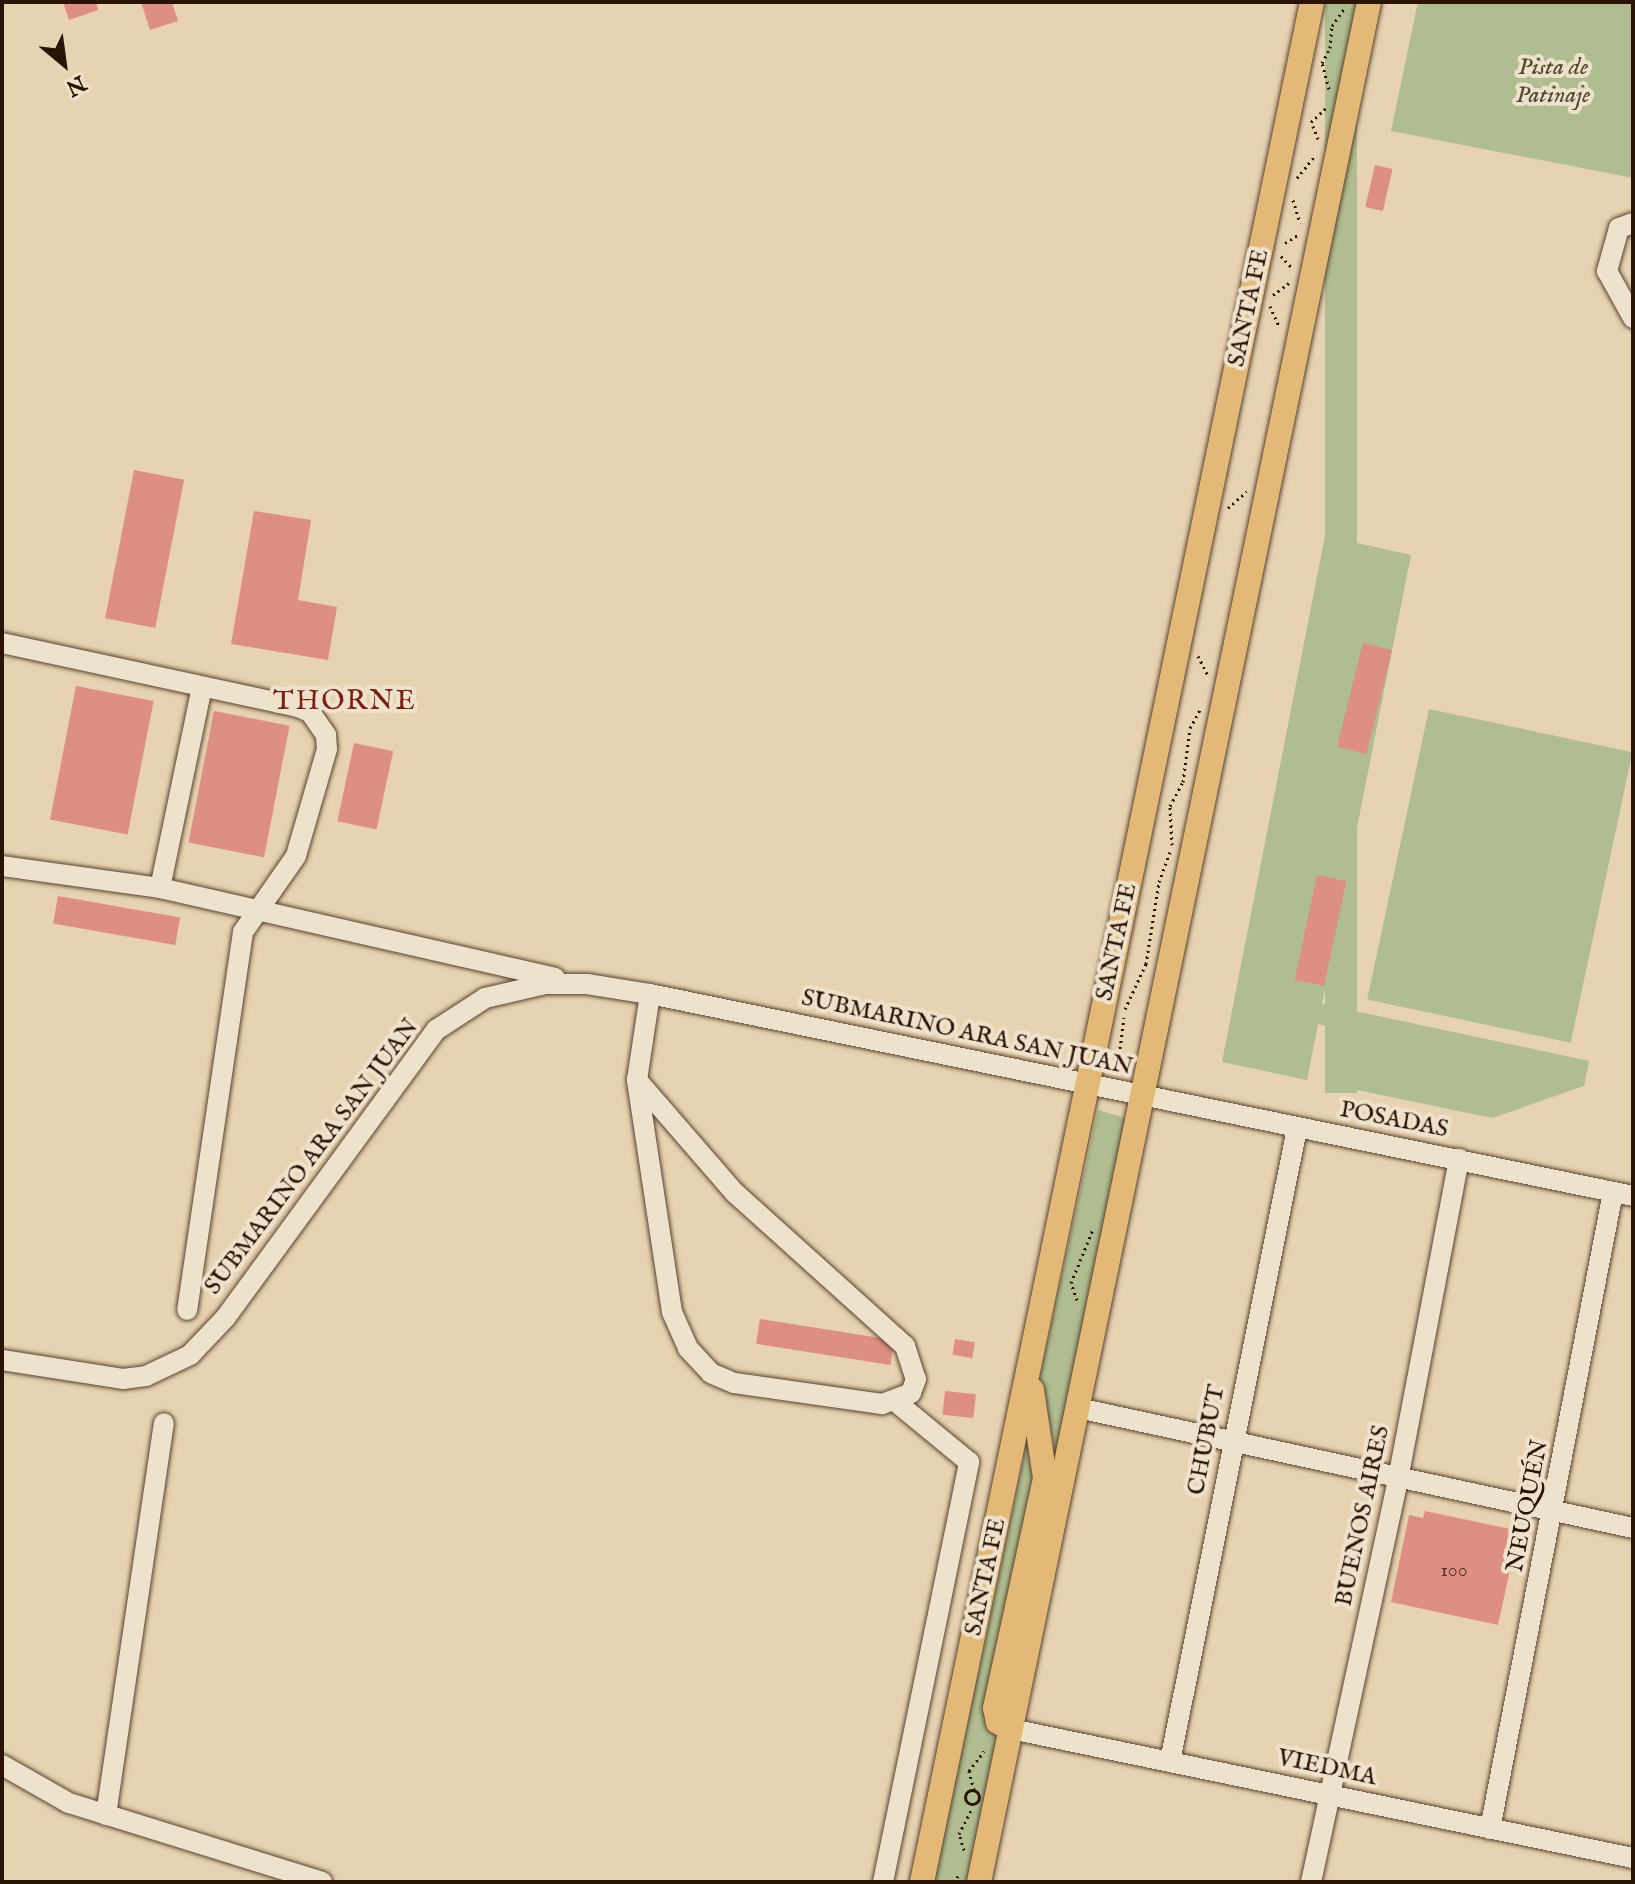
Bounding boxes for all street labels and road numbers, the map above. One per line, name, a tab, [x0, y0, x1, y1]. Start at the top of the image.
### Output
street label: SANTA FE	[1222, 247, 1276, 369]
street label: SANTA FE	[1090, 881, 1144, 1003]
street label: SUBMARINO ARA SAN JUAN	[799, 984, 1135, 1082]
street label: SUBMARINO ARA SAN JUAN	[199, 1013, 425, 1301]
street label: POSADAS	[1337, 1095, 1451, 1145]
street label: CHUBUT	[1182, 1382, 1232, 1498]
street label: BUENOS AIRES	[1330, 1423, 1396, 1609]
street label: NEUQUÉN	[1501, 1437, 1555, 1575]
street label: SANTA FE	[959, 1516, 1013, 1638]
street label: VIEDMA	[1275, 1743, 1379, 1793]

